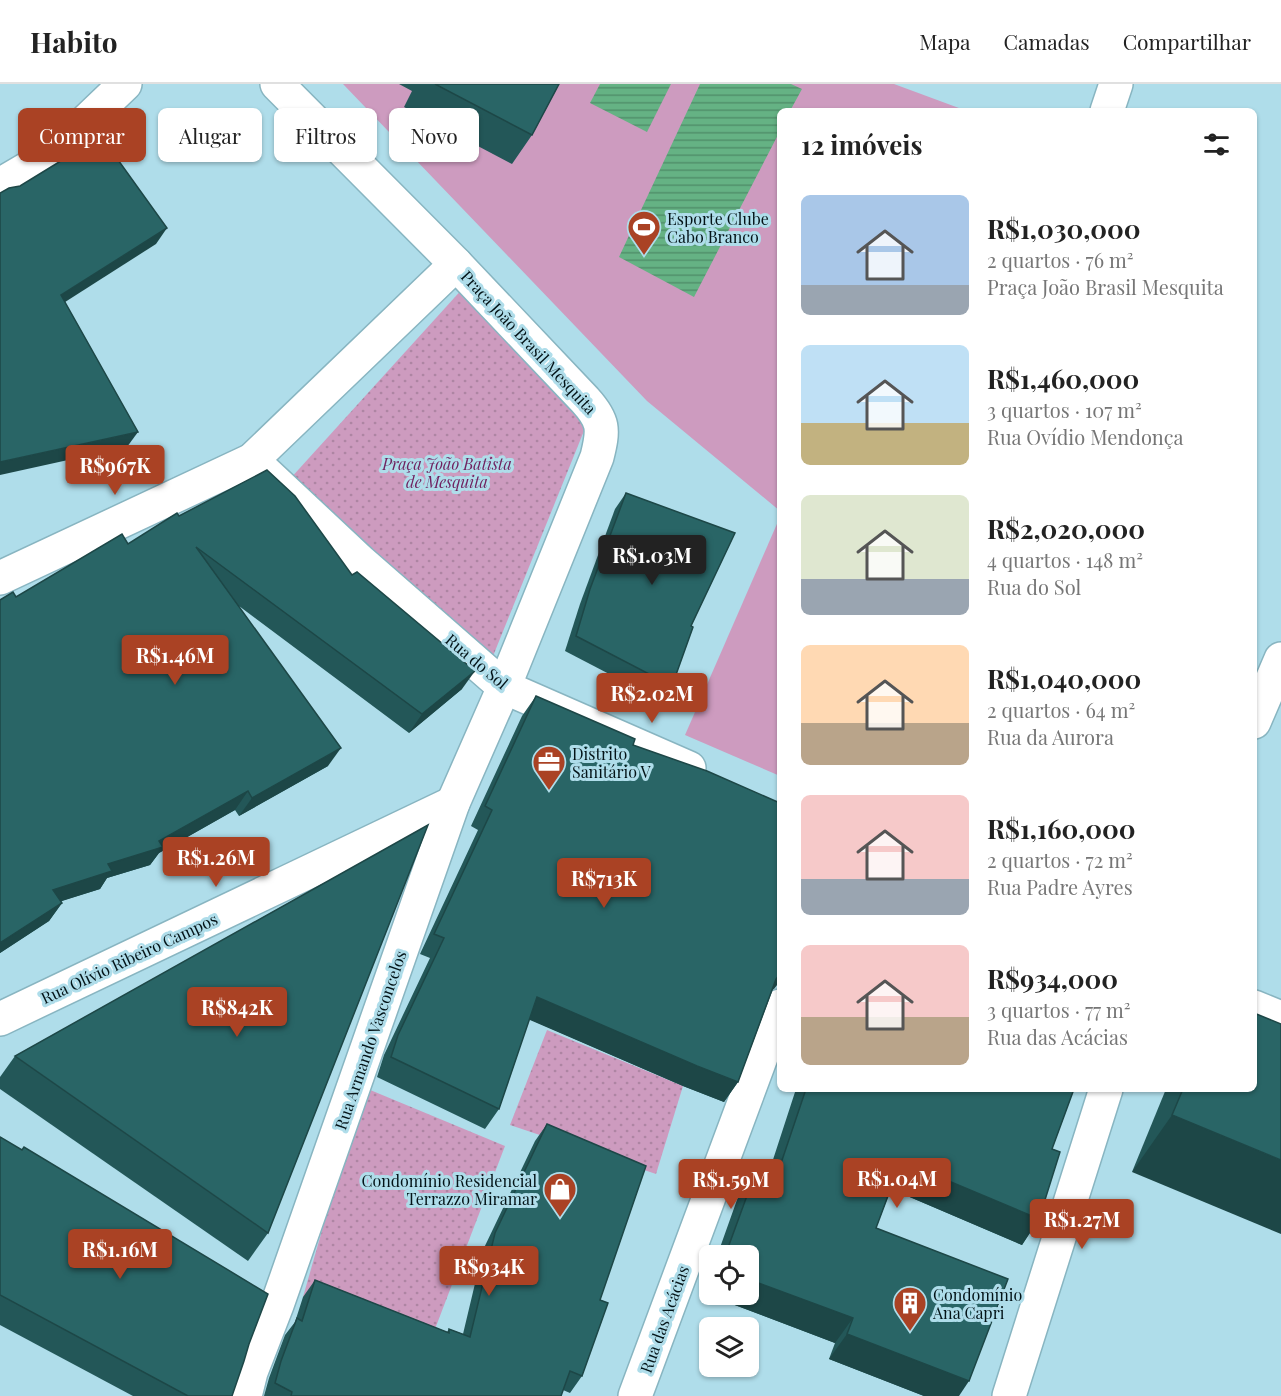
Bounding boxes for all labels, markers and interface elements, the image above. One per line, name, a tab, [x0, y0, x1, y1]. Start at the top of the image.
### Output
text: Habito	[30, 23, 118, 60]
text: Mapa	[919, 27, 971, 55]
text: Camadas	[1004, 27, 1090, 55]
text: Compartilhar	[1123, 27, 1251, 55]
chip: Comprar	[18, 108, 146, 162]
chip: Alugar	[158, 108, 262, 162]
chip: Filtros	[274, 108, 377, 162]
chip: Novo	[389, 108, 479, 162]
text: 12 imóveis	[801, 127, 923, 162]
icon: filters	[1200, 128, 1233, 161]
place label: Esporte Clube Cabo Branco	[667, 208, 769, 247]
sports icon: Esporte Clube Cabo Branco	[626, 209, 662, 256]
text: R$1,030,000	[987, 211, 1141, 246]
icon: home	[849, 219, 921, 291]
text: 2 quartos · 76 m²	[987, 246, 1133, 273]
street label: Praça João Brasil Mesquita	[457, 266, 601, 418]
text: Praça João Brasil Mesquita	[987, 273, 1224, 300]
text: R$1,460,000	[987, 361, 1139, 396]
icon: home	[849, 369, 921, 441]
text: 3 quartos · 107 m²	[987, 396, 1142, 423]
text: Rua Ovídio Mendonça	[987, 423, 1183, 450]
pin: R$967K	[66, 445, 164, 496]
text: R$967K	[80, 451, 150, 478]
park label: Praça João Batista de Mesquita	[381, 453, 512, 492]
text: R$2,020,000	[987, 511, 1145, 546]
icon: home	[849, 519, 921, 591]
pin: R$1.03M	[597, 535, 707, 586]
text: R$1.03M	[612, 541, 692, 568]
text: 4 quartos · 148 m²	[987, 546, 1143, 573]
text: Rua do Sol	[987, 573, 1081, 600]
street label: Rua do Sol	[441, 629, 513, 694]
pin: R$1.46M	[120, 635, 230, 686]
text: R$1.46M	[136, 641, 214, 668]
text: R$1,040,000	[987, 661, 1141, 696]
icon: home	[849, 669, 921, 741]
pin: R$2.02M	[597, 673, 707, 724]
text: R$2.02M	[610, 679, 694, 706]
text: 2 quartos · 64 m²	[987, 696, 1135, 723]
text: Rua da Aurora	[987, 723, 1114, 750]
place label: Distrito Sanitário V	[572, 743, 651, 782]
office icon: Distrito Sanitário V	[531, 744, 567, 791]
text: R$1,160,000	[987, 811, 1136, 846]
icon: home	[849, 819, 921, 891]
pin: R$1.26M	[161, 837, 271, 888]
text: R$1.26M	[177, 843, 255, 870]
text: 2 quartos · 72 m²	[987, 846, 1133, 873]
pin: R$713K	[555, 858, 653, 909]
text: R$713K	[571, 864, 637, 891]
text: Rua Padre Ayres	[987, 873, 1133, 900]
street label: Rua Olívio Ribeiro Campos	[37, 908, 221, 1008]
street label: Rua Armando Vasconcelos	[329, 948, 411, 1132]
text: R$934,000	[987, 961, 1118, 996]
icon: home	[849, 969, 921, 1041]
pin: R$842K	[188, 987, 286, 1038]
text: R$842K	[201, 993, 273, 1020]
text: 3 quartos · 77 m²	[987, 996, 1130, 1023]
text: Rua das Acácias	[987, 1023, 1128, 1050]
pin: R$1.04M	[842, 1158, 952, 1209]
pin: R$1.59M	[676, 1159, 786, 1210]
text: R$1.04M	[857, 1164, 937, 1191]
text: R$1.59M	[693, 1165, 769, 1192]
place label: Condomínio Residencial Terrazzo Miramar	[361, 1170, 537, 1209]
shop icon: Condomínio Residencial Terrazzo Miramar	[542, 1171, 578, 1218]
pin: R$1.27M	[1027, 1199, 1137, 1250]
text: R$1.27M	[1044, 1205, 1120, 1232]
pin: R$1.16M	[65, 1229, 175, 1280]
text: R$1.16M	[82, 1235, 158, 1262]
map controls	[699, 1245, 759, 1377]
button: locate	[699, 1245, 759, 1305]
pin: R$934K	[440, 1246, 538, 1297]
text: R$934K	[454, 1252, 524, 1279]
street label: Rua das Acácias	[635, 1262, 693, 1376]
place label: Condomínio Ana Capri	[932, 1284, 1023, 1323]
building icon: Condomínio Ana Capri	[892, 1285, 928, 1332]
button: layers	[699, 1317, 759, 1377]

